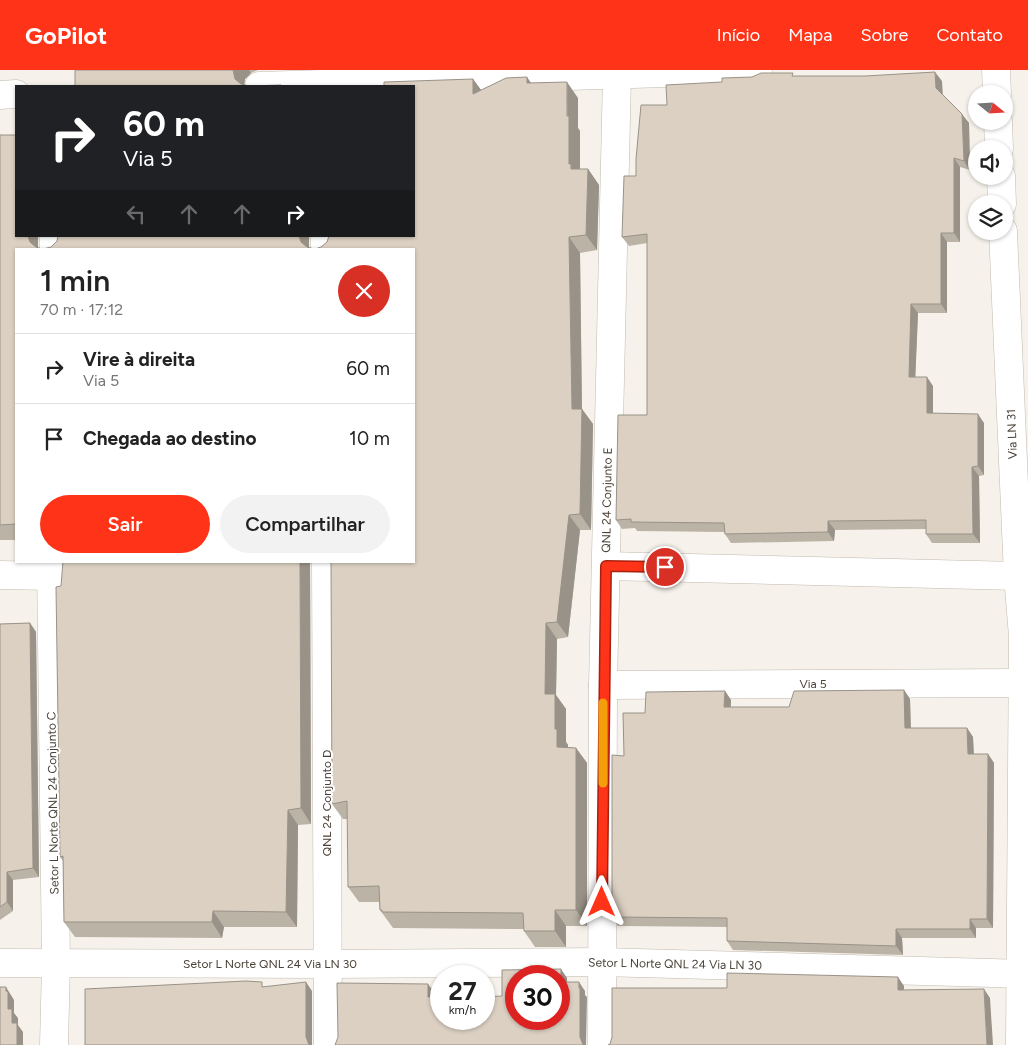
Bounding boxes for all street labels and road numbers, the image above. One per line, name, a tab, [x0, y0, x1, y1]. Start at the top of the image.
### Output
street label: Via LN 31	[1004, 409, 1020, 459]
street label: QNL 24 Conjunto E	[599, 447, 615, 553]
street label: Via 5	[799, 677, 827, 691]
street label: Setor L Norte QNL 24 Conjunto C	[44, 711, 62, 895]
street label: QNL 24 Conjunto D	[320, 750, 334, 856]
street label: Setor L Norte QNL 24 Via LN 30	[588, 955, 762, 973]
street label: Setor L Norte QNL 24 Via LN 30	[183, 957, 357, 971]

